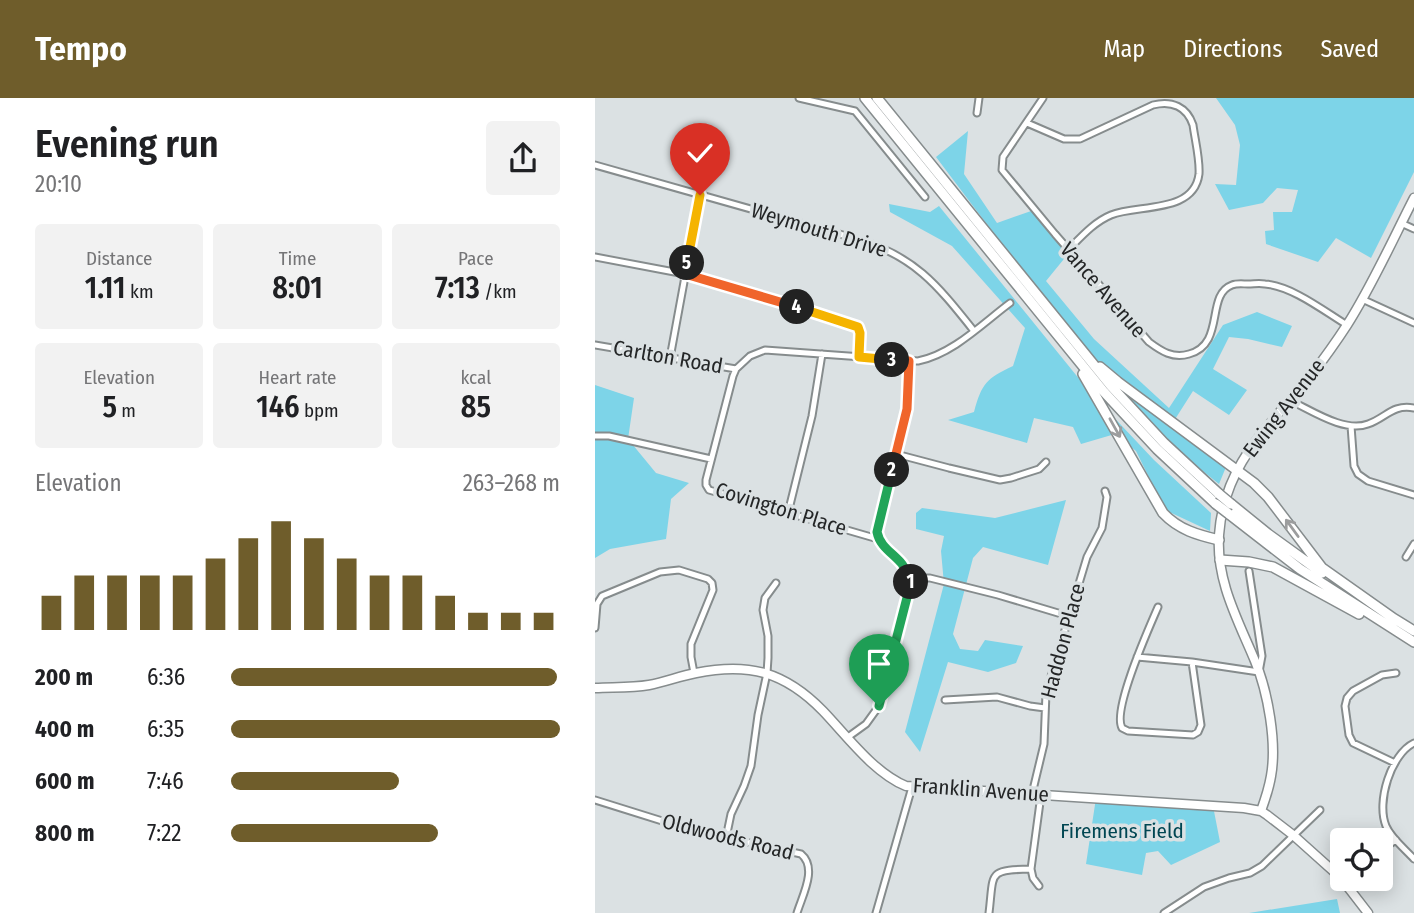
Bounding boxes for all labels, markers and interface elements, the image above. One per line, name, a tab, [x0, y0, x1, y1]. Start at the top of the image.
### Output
text: Tempo	[35, 29, 127, 69]
text: Map	[1104, 35, 1145, 63]
text: Directions	[1183, 35, 1282, 63]
text: Saved	[1320, 35, 1379, 63]
text: Evening run	[35, 121, 219, 167]
button: share	[486, 121, 560, 195]
pin	[670, 123, 730, 195]
icon: check	[681, 134, 719, 172]
text: 20:10	[35, 170, 82, 198]
street label: Weymouth Drive	[748, 197, 890, 263]
street label: Vance Avenue	[1054, 237, 1152, 343]
pin: 5	[669, 246, 705, 280]
text: Distance	[86, 247, 152, 270]
text: Time	[279, 247, 316, 270]
text: Pace	[458, 247, 494, 270]
text: 5	[682, 251, 691, 274]
text: 1.11	[85, 270, 126, 306]
text: 8:01	[272, 270, 323, 306]
text: 7:13	[435, 270, 480, 306]
text: km	[126, 280, 154, 303]
text: /km	[480, 280, 517, 303]
pin: 4	[779, 290, 815, 325]
text: 4	[792, 295, 801, 318]
street label: Carlton Road	[611, 335, 725, 379]
pin: 3	[875, 342, 909, 378]
text: 3	[887, 348, 896, 371]
street label: Ewing Avenue	[1238, 354, 1330, 462]
text: Elevation	[83, 366, 155, 389]
text: Heart rate	[258, 366, 337, 389]
text: kcal	[460, 366, 491, 389]
text: 5	[102, 389, 117, 425]
text: 146	[256, 389, 299, 425]
text: 85	[461, 389, 491, 425]
text: m	[117, 399, 136, 422]
text: bpm	[299, 399, 339, 422]
one-way arrow	[1108, 418, 1122, 438]
pin: 2	[875, 452, 909, 488]
text: 2	[887, 458, 896, 481]
text: Elevation	[35, 469, 122, 497]
text: 263–268 m	[463, 469, 560, 497]
street label: Covington Place	[712, 477, 850, 541]
one-way arrow	[1284, 519, 1299, 538]
pin: 1	[893, 564, 929, 600]
text: 1	[906, 570, 915, 593]
street label: Haddon Place	[1035, 581, 1091, 701]
pin	[849, 634, 909, 706]
icon: arrive	[860, 645, 898, 683]
text: 200 m	[35, 663, 93, 691]
text: 6:36	[147, 663, 185, 691]
text: 400 m	[35, 715, 94, 743]
text: 6:35	[147, 715, 184, 743]
text: 600 m	[35, 767, 94, 795]
text: 7:46	[147, 767, 184, 795]
street label: Franklin Avenue	[912, 772, 1050, 808]
street label: Oldwoods Road	[660, 808, 796, 866]
park label: Firemens Field	[1060, 818, 1184, 844]
text: 800 m	[35, 819, 95, 847]
text: 7:22	[147, 819, 181, 847]
map controls	[1330, 828, 1393, 891]
button: locate	[1330, 828, 1393, 891]

